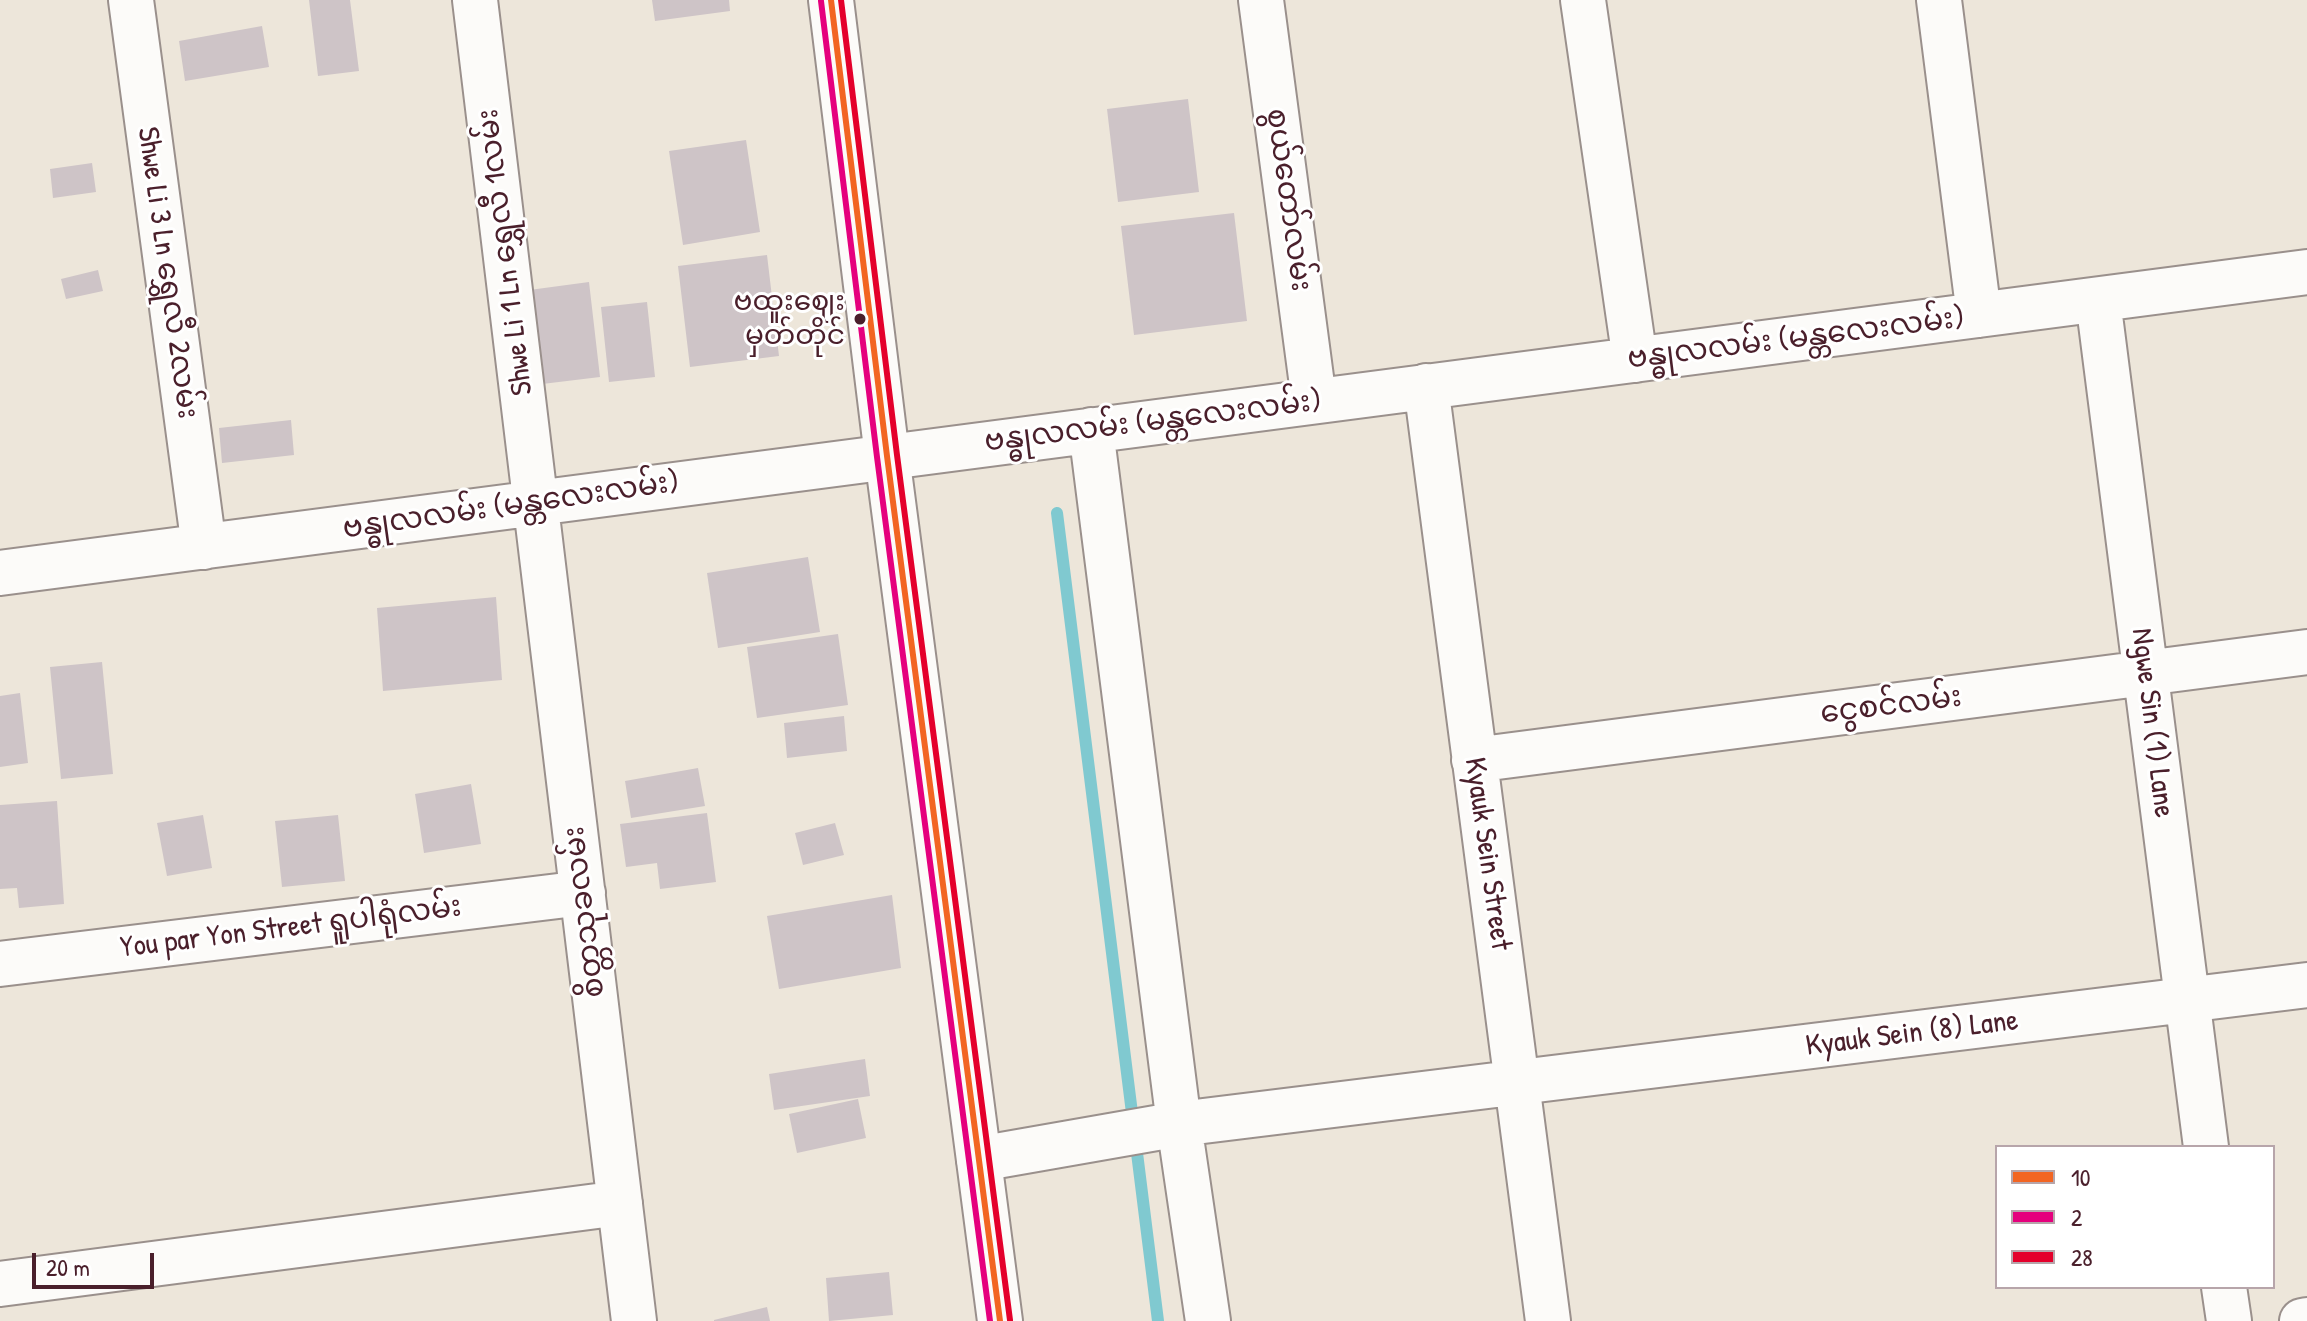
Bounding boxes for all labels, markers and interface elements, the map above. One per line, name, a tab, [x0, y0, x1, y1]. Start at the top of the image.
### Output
street label: စွယ်တော်လမ်း	[1257, 106, 1319, 294]
street label: Shwe Li 1 Ln ရွှေလီ 1လမ်း	[471, 107, 541, 397]
street label: Shwe Li 3 Ln ရွှေလီ 2လမ်း	[129, 125, 205, 421]
place label: ဗထူးဈေး မှတ်တိုင်	[734, 286, 845, 352]
street label: ဗန္ဓုလလမ်း (မန္တလေးလမ်း)	[1625, 300, 1967, 378]
marker: ဗထူးဈေး မှတ်တိုင်	[852, 311, 868, 327]
street label: ဗန္ဓုလလမ်း (မန္တလေးလမ်း)	[982, 383, 1324, 461]
street label: ဗန္ဓုလလမ်း (မန္တလေးလမ်း)	[340, 465, 682, 547]
street label: Ngwe Sin (1) Lane	[2123, 626, 2181, 820]
street label: ငွေစင်လမ်း	[1818, 679, 1964, 733]
street label: Kyauk Sein Street	[1456, 755, 1518, 953]
street label: စိတ္တသုခလမ်း	[557, 824, 613, 1000]
street label: You par Yon Street ရူပါရုံလမ်း	[118, 889, 464, 967]
street label: Kyauk Sein (8) Lane	[1804, 1003, 2020, 1065]
legend	[1995, 1145, 2275, 1289]
text: 10	[2071, 1161, 2090, 1193]
text: 2	[2071, 1201, 2082, 1233]
scale bar	[36, 1237, 158, 1287]
text: 28	[2071, 1241, 2093, 1273]
text: 20 m	[46, 1251, 90, 1283]

